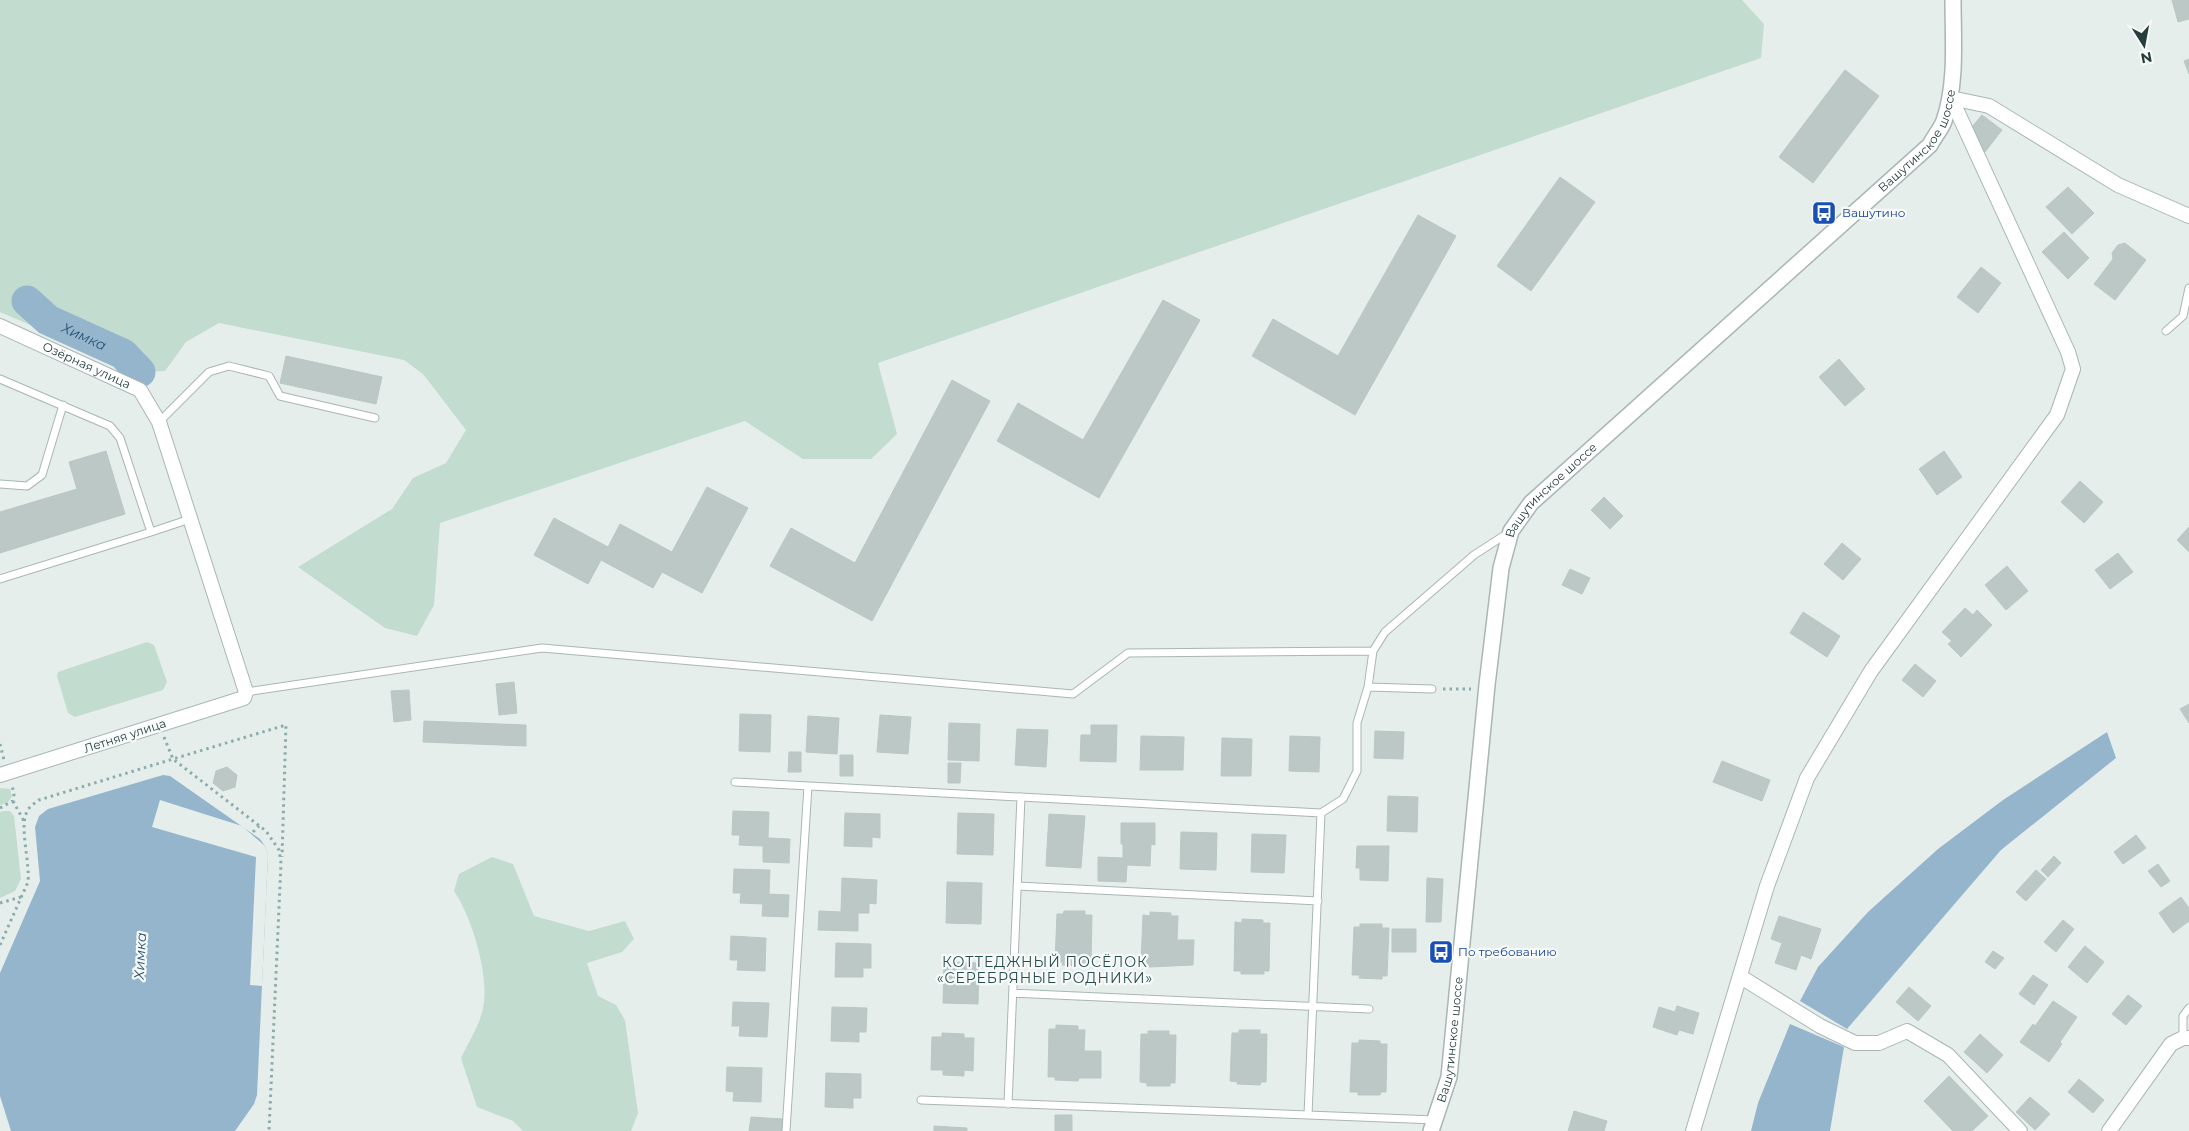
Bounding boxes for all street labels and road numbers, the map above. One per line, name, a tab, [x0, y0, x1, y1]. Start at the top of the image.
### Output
street label: Вашутинское шоссе	[1875, 88, 1958, 195]
street label: Озёрная улица	[40, 338, 133, 392]
street label: Вашутинское шоссе	[1502, 439, 1600, 539]
street label: Летняя улица	[82, 715, 168, 756]
street label: Вашутинское шоссе	[1433, 976, 1466, 1104]

